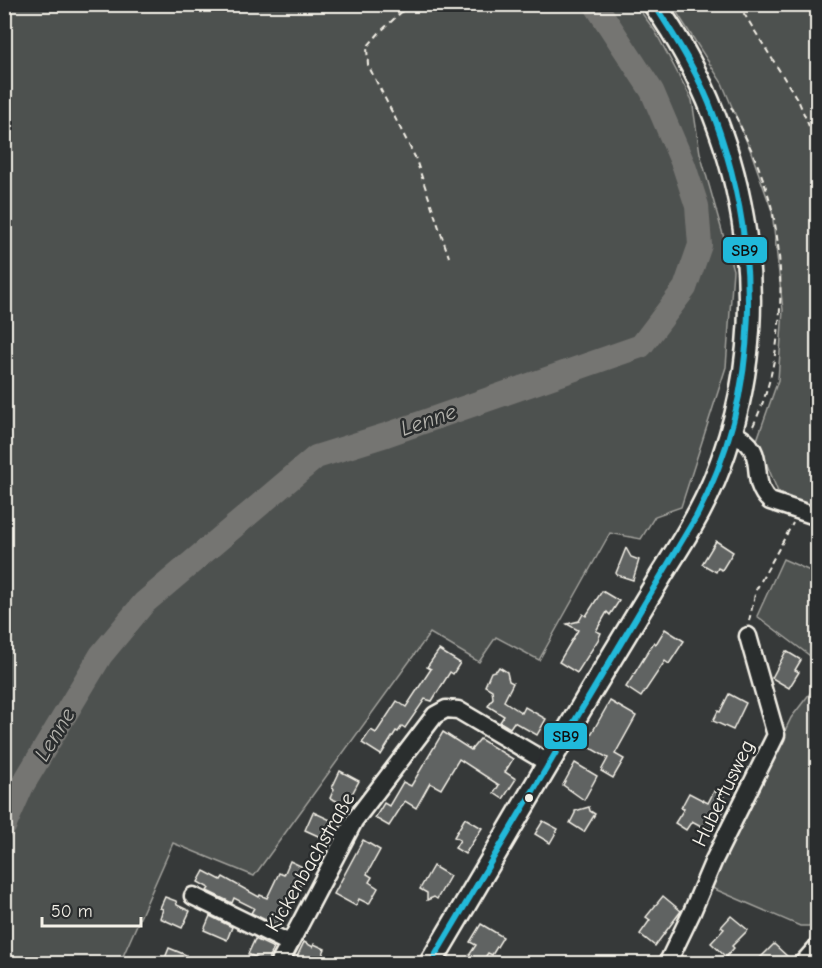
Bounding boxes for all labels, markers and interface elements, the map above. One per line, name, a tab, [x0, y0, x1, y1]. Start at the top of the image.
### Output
line badge: SB9	[722, 236, 768, 264]
text: SB9	[732, 242, 758, 260]
water label: Lenne	[397, 398, 460, 442]
water label: Lenne	[29, 703, 81, 766]
line badge: SB9	[543, 722, 588, 750]
text: SB9	[553, 728, 579, 746]
street label: Hubertusweg	[687, 736, 759, 850]
street label: Kickenbachstraße	[260, 788, 360, 936]
unlabelled marker	[523, 792, 535, 804]
scale bar	[42, 890, 141, 928]
text: 50 m	[51, 901, 93, 922]

